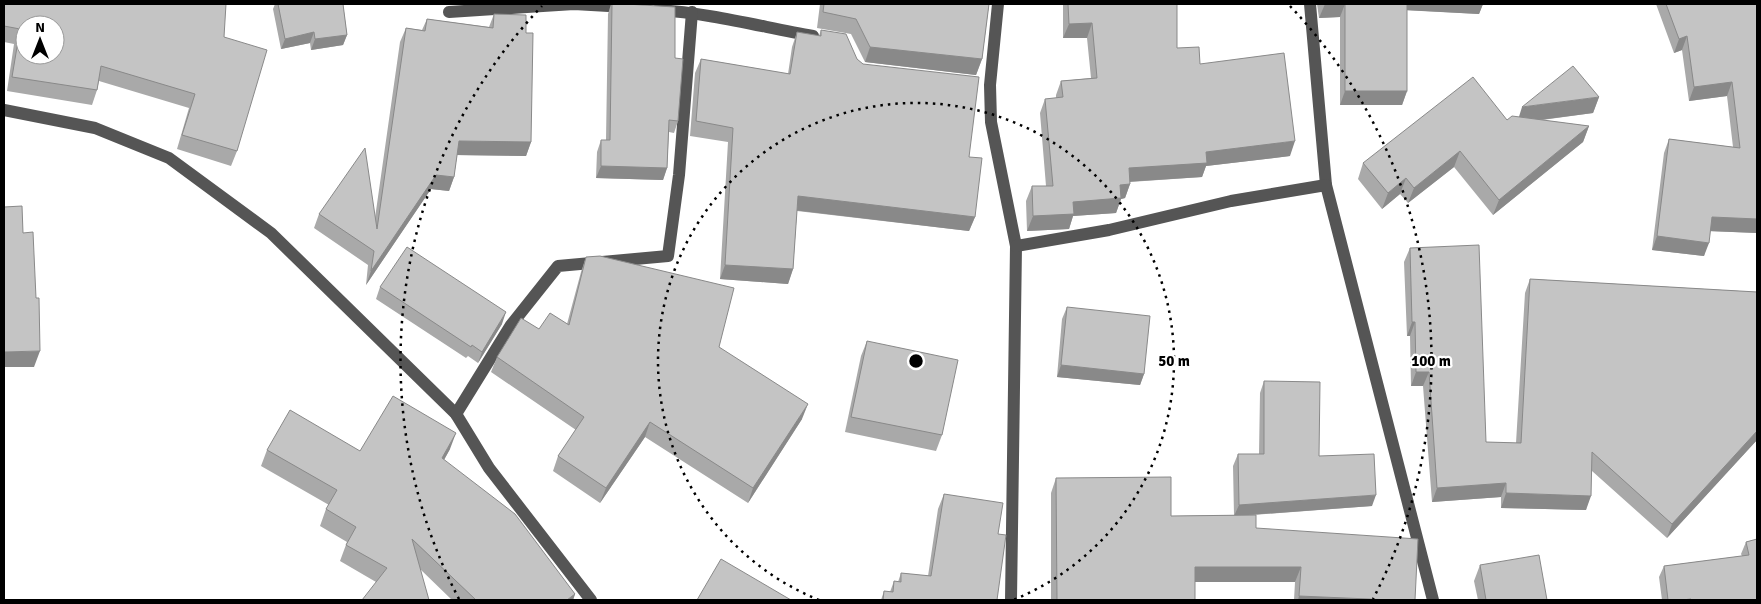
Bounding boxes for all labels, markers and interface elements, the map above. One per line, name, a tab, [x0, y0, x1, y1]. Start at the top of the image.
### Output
north arrow	[15, 15, 65, 65]
text: N	[35, 19, 45, 36]
centre of rings	[907, 352, 925, 370]
text: 50 m	[1158, 352, 1190, 370]
text: 100 m	[1411, 352, 1451, 370]

